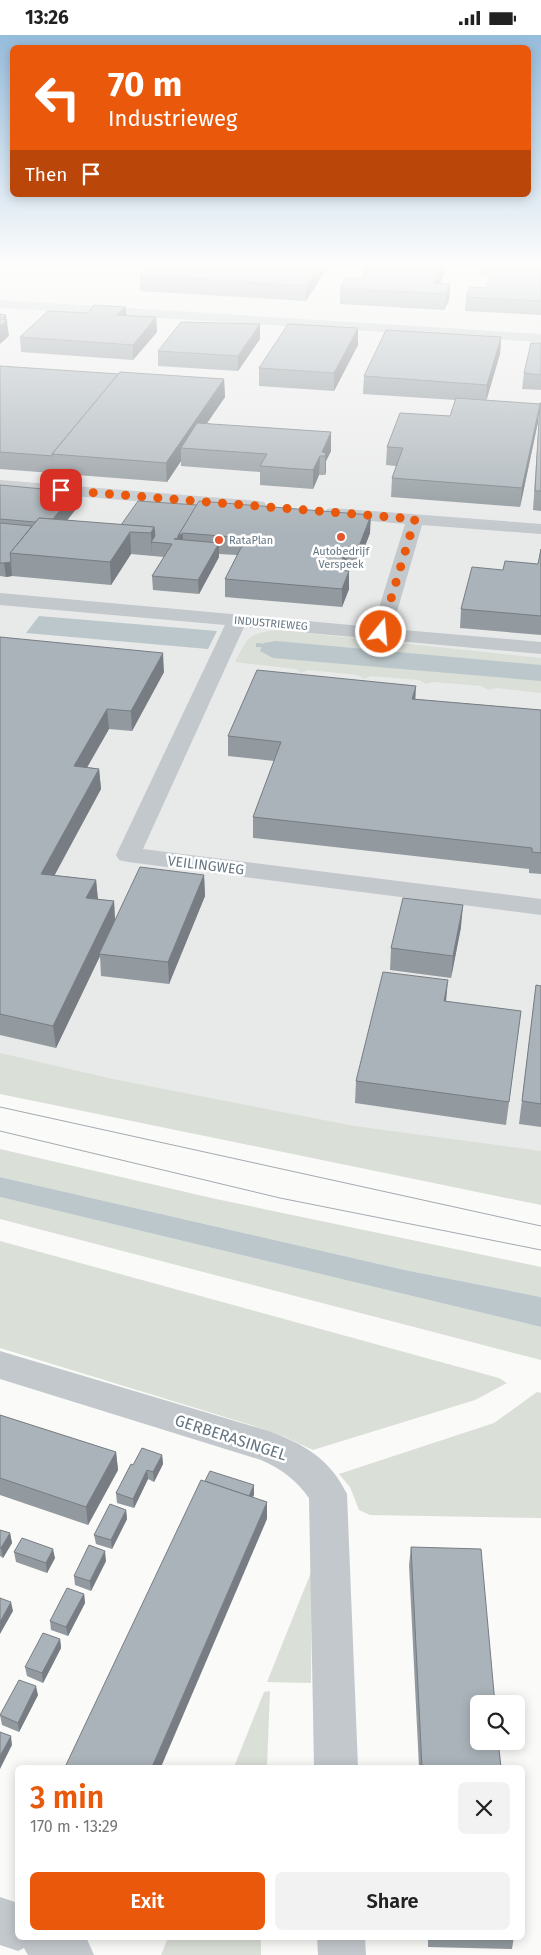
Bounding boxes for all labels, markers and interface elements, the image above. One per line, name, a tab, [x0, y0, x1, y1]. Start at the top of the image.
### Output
text: 13:26	[25, 6, 69, 29]
text: 70 m	[108, 63, 182, 105]
icon: left	[25, 65, 90, 130]
text: Industrieweg	[108, 105, 237, 132]
icon: arrive	[77, 160, 105, 188]
text: Then	[25, 163, 67, 186]
pin	[40, 469, 82, 511]
icon: arrive	[47, 476, 75, 504]
marker: Autobedrijf Verspeek	[335, 531, 347, 543]
marker: RataPlan	[213, 534, 225, 546]
place label: RataPlan	[229, 534, 273, 547]
place label: Autobedrijf Verspeek	[313, 545, 370, 571]
position arrow	[354, 605, 406, 657]
street label: INDUSTRIEWEG	[233, 614, 308, 633]
street label: VEILINGWEG	[167, 852, 245, 879]
street label: GERBERASINGEL	[173, 1410, 289, 1465]
map controls	[470, 1695, 525, 1750]
button: search	[470, 1695, 525, 1750]
text: 3 min	[30, 1780, 104, 1816]
button: close	[458, 1782, 510, 1834]
text: 170 m · 13:29	[30, 1817, 118, 1836]
button: Exit	[30, 1872, 265, 1930]
button: Share	[275, 1872, 510, 1930]

